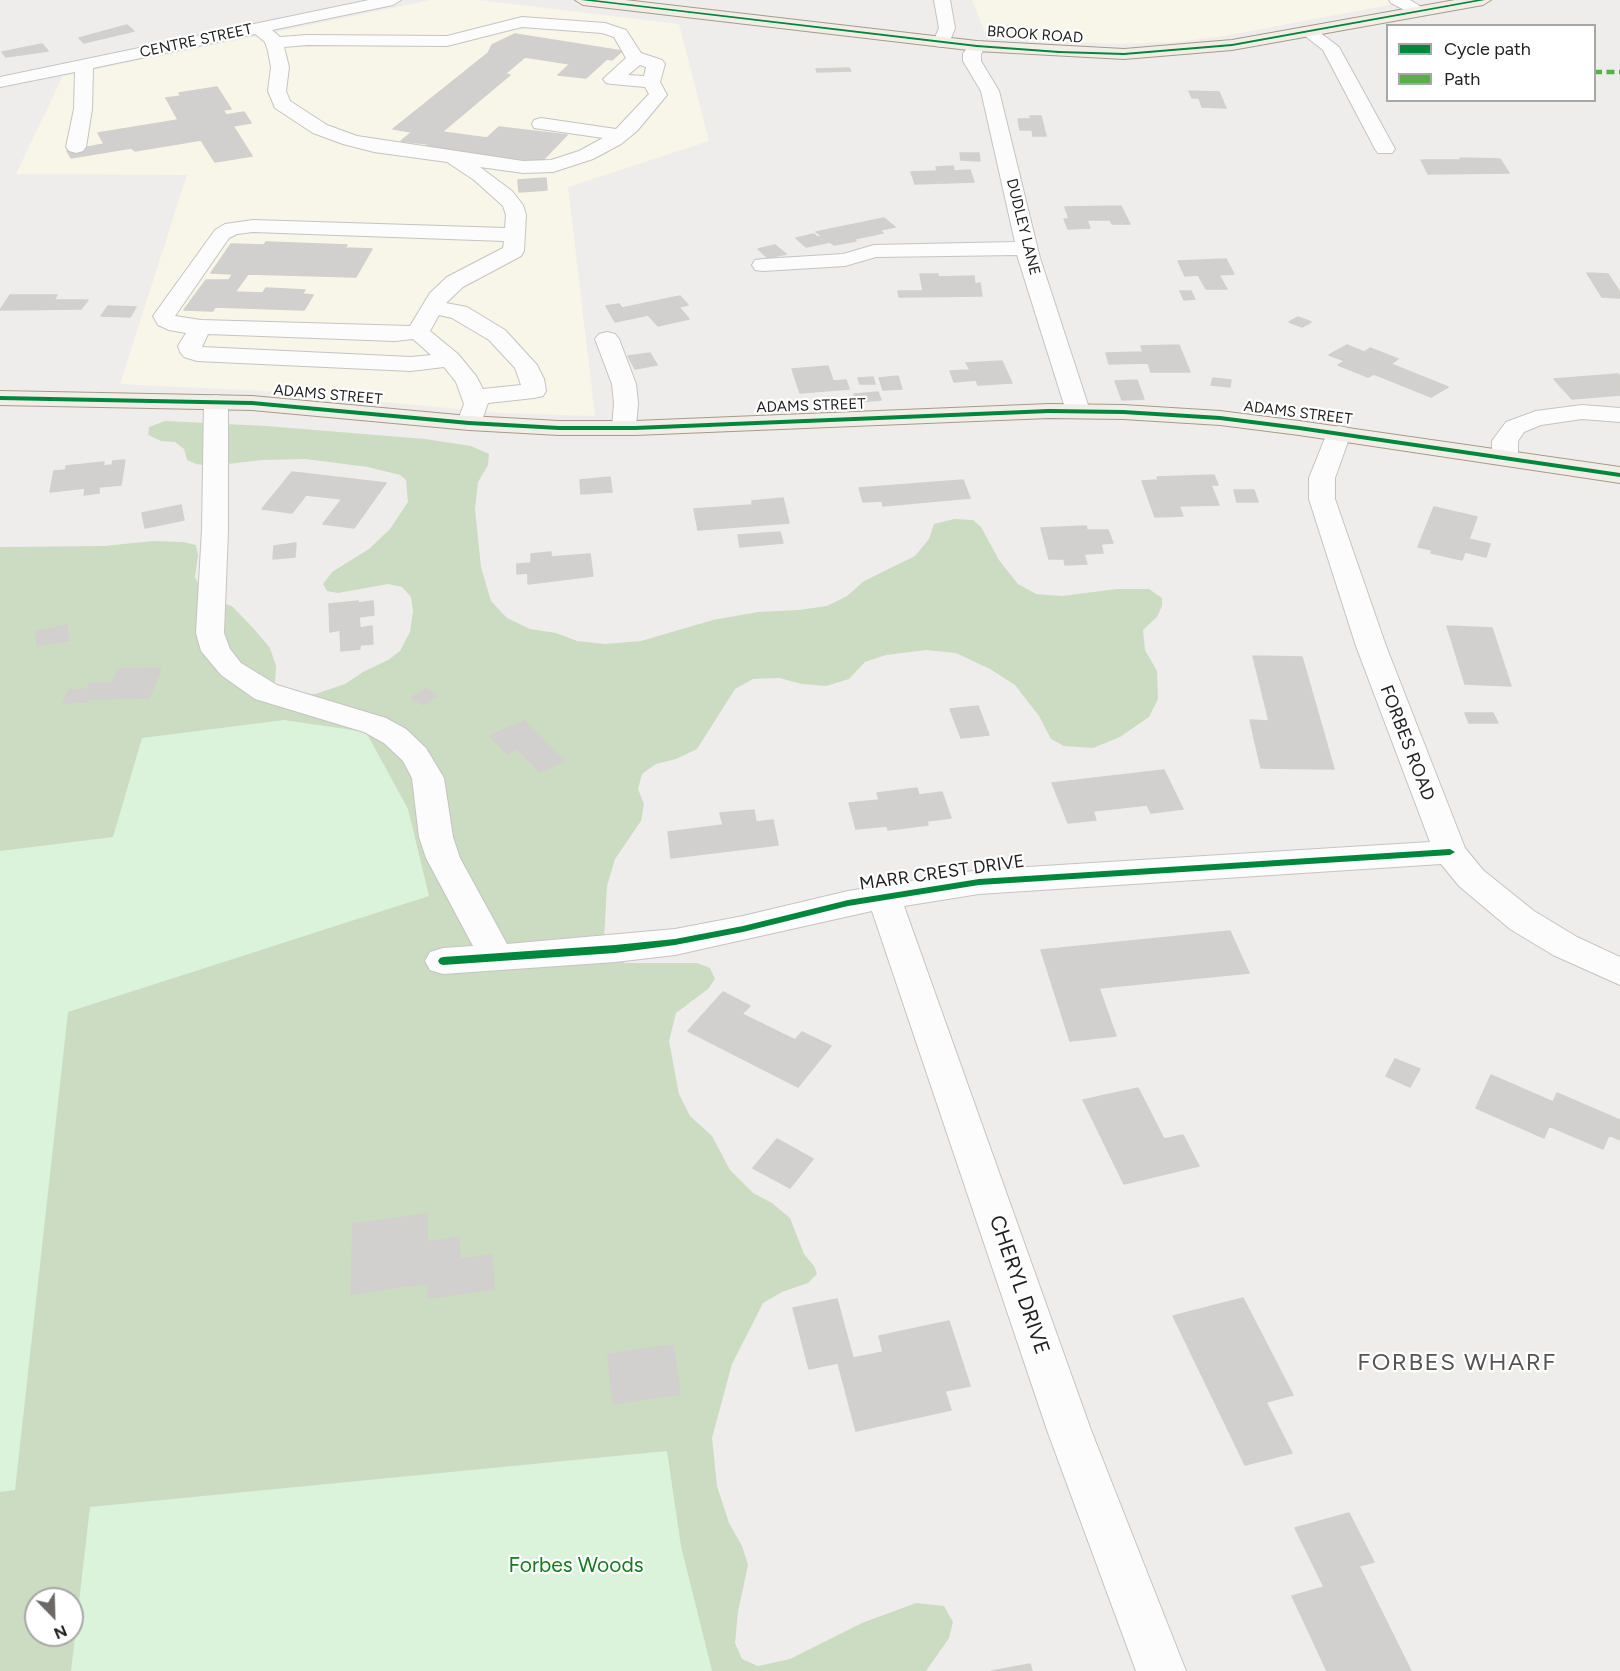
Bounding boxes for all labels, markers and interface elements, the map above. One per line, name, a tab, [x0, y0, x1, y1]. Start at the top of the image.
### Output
street label: CENTRE STREET	[138, 20, 254, 62]
street label: BROOK ROAD	[986, 23, 1084, 47]
legend	[1386, 24, 1596, 102]
text: Cycle path	[1444, 38, 1531, 60]
text: Path	[1444, 68, 1480, 90]
street label: DUDLEY LANE	[1002, 177, 1044, 277]
street label: ADAMS STREET	[273, 381, 383, 409]
street label: ADAMS STREET	[756, 395, 866, 417]
street label: ADAMS STREET	[1243, 397, 1353, 429]
street label: FORBES ROAD	[1375, 682, 1439, 804]
street label: MARR CREST DRIVE	[858, 851, 1026, 895]
street label: CHERYL DRIVE	[983, 1212, 1055, 1358]
district label: FORBES WHARF	[1357, 1349, 1557, 1377]
park label: Forbes Woods	[508, 1553, 644, 1579]
north arrow	[24, 1587, 84, 1647]
text: N	[51, 1621, 70, 1643]

